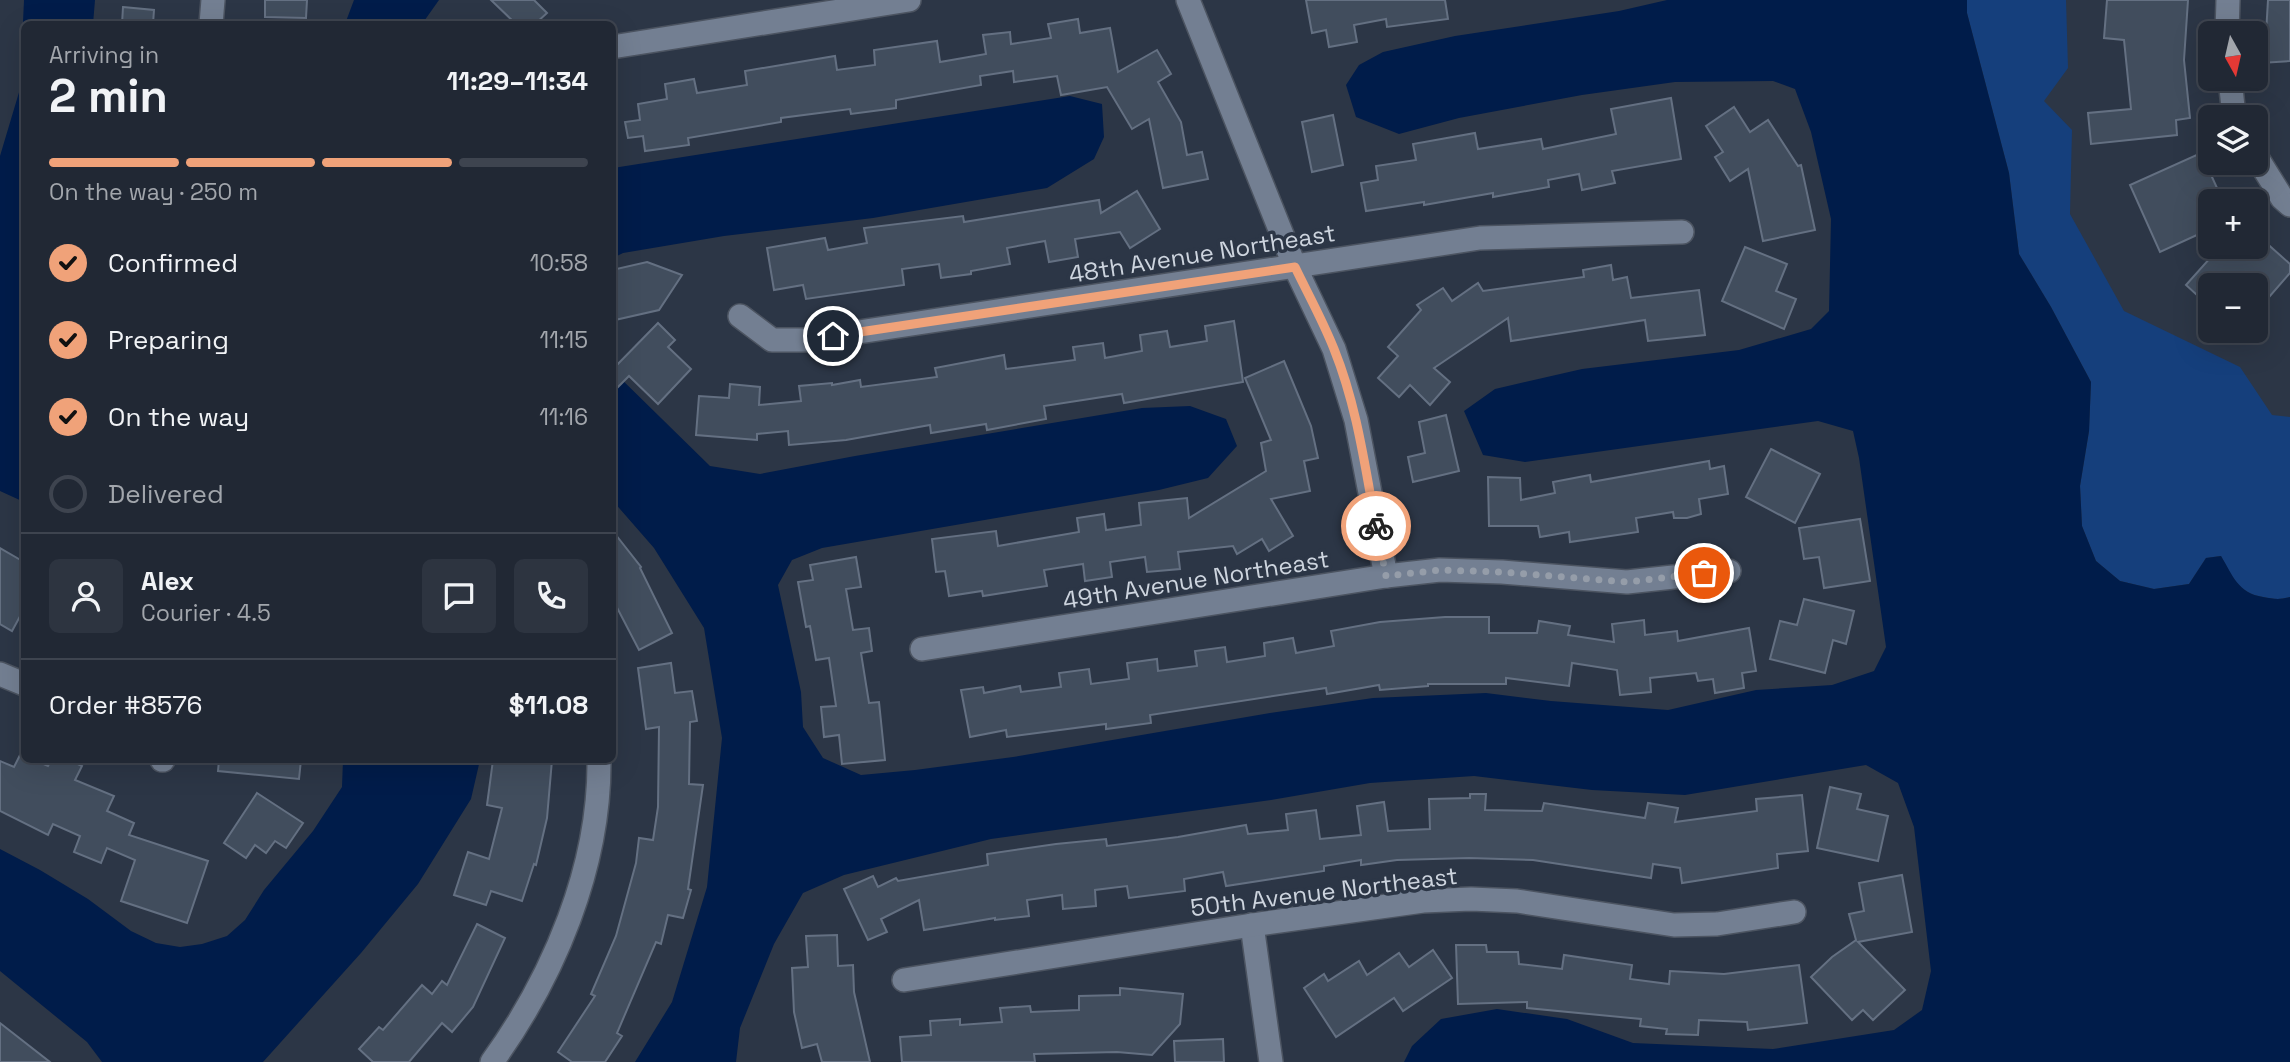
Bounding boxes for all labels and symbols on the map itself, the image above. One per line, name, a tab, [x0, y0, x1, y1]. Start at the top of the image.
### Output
north arrow	[2198, 21, 2268, 91]
street label: 48th Avenue Northeast	[1066, 217, 1337, 290]
pin	[803, 306, 863, 366]
courier	[1341, 491, 1411, 561]
street label: 49th Avenue Northeast	[1061, 543, 1331, 616]
pin	[1674, 543, 1734, 603]
street label: 50th Avenue Northeast	[1188, 860, 1459, 923]

